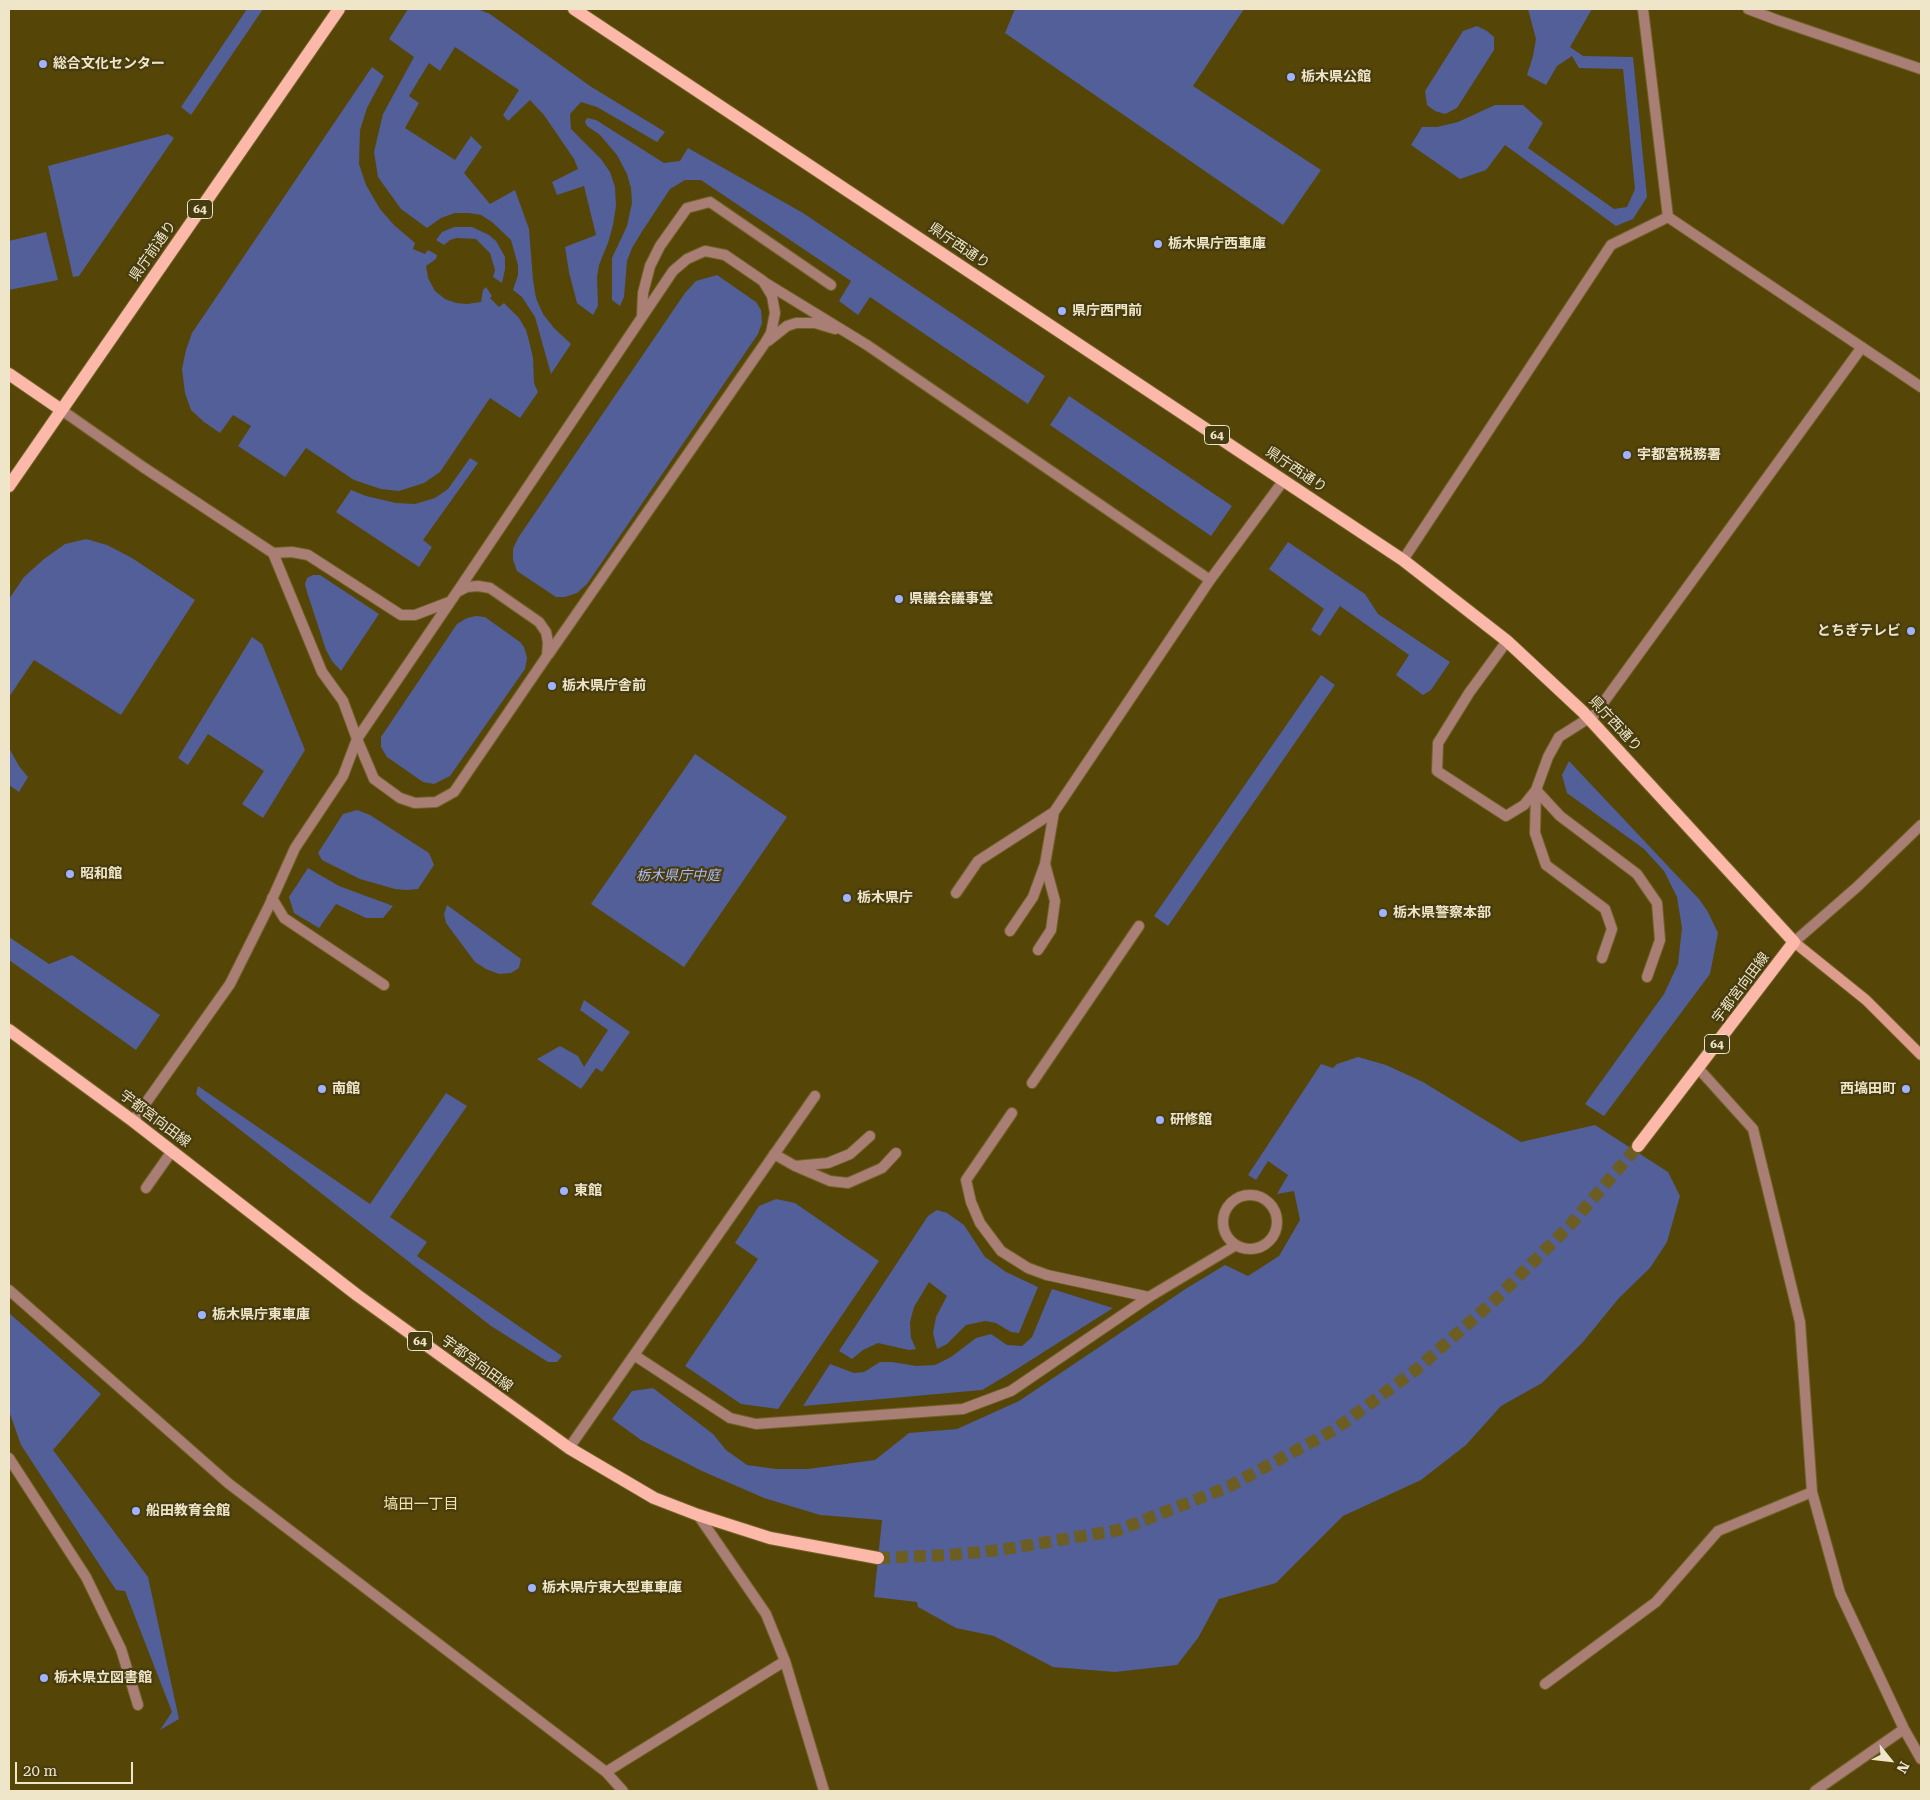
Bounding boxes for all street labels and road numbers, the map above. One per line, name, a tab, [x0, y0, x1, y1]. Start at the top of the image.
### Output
road number: 64	[188, 200, 212, 218]
street label: 県庁前通り	[126, 218, 180, 284]
street label: 県庁西通り	[925, 219, 993, 273]
road number: 64	[1204, 426, 1230, 444]
street label: 県庁西通り	[1262, 443, 1330, 497]
street label: 県庁西通り	[1585, 693, 1645, 755]
street label: 宇都宮向田線	[1709, 949, 1773, 1027]
road number: 64	[1704, 1034, 1730, 1054]
street label: 宇都宮向田線	[116, 1087, 194, 1151]
road number: 64	[408, 1332, 432, 1350]
street label: 宇都宮向田線	[438, 1333, 516, 1395]

